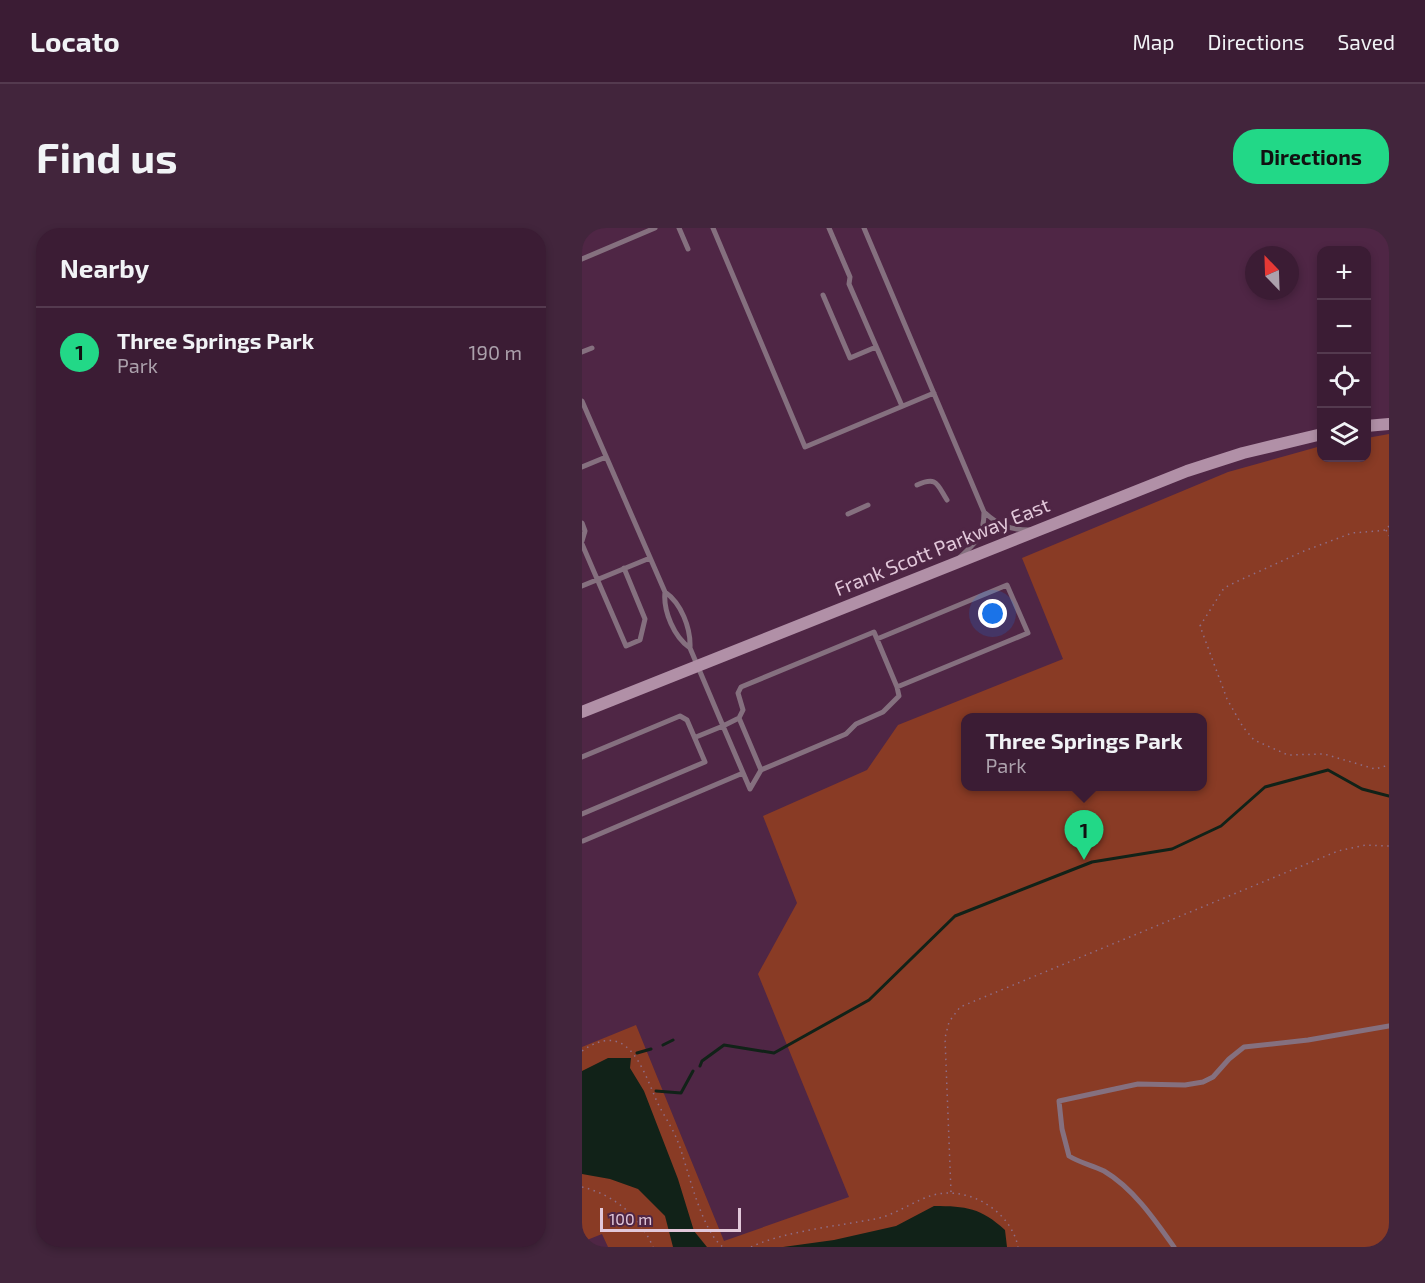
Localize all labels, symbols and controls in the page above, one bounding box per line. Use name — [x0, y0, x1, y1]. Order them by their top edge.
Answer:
text: Locato — [30, 24, 120, 58]
text: Map — [1132, 29, 1175, 54]
text: Directions — [1208, 29, 1304, 54]
text: Saved — [1337, 29, 1395, 54]
button: Directions — [1233, 129, 1389, 184]
text: Find us — [36, 131, 178, 181]
north arrow — [1245, 246, 1299, 300]
map controls — [1317, 246, 1371, 462]
button: + — [1317, 246, 1371, 300]
text: Nearby — [60, 252, 149, 283]
button: − — [1317, 300, 1371, 354]
text: Three Springs Park — [117, 327, 314, 353]
text: 1 — [75, 340, 84, 364]
text: 190 m — [469, 340, 522, 364]
text: Park — [117, 353, 158, 377]
button: locate — [1317, 354, 1371, 408]
button: layers — [1317, 408, 1371, 462]
street label: Frank Scott Parkway East — [830, 492, 1053, 600]
your location — [978, 599, 1007, 628]
popup — [961, 713, 1207, 791]
text: Three Springs Park — [986, 727, 1182, 753]
text: Park — [986, 753, 1026, 777]
pin: 1 — [1064, 810, 1104, 860]
scale bar — [600, 1205, 741, 1232]
text: 100 m — [609, 1209, 652, 1228]

